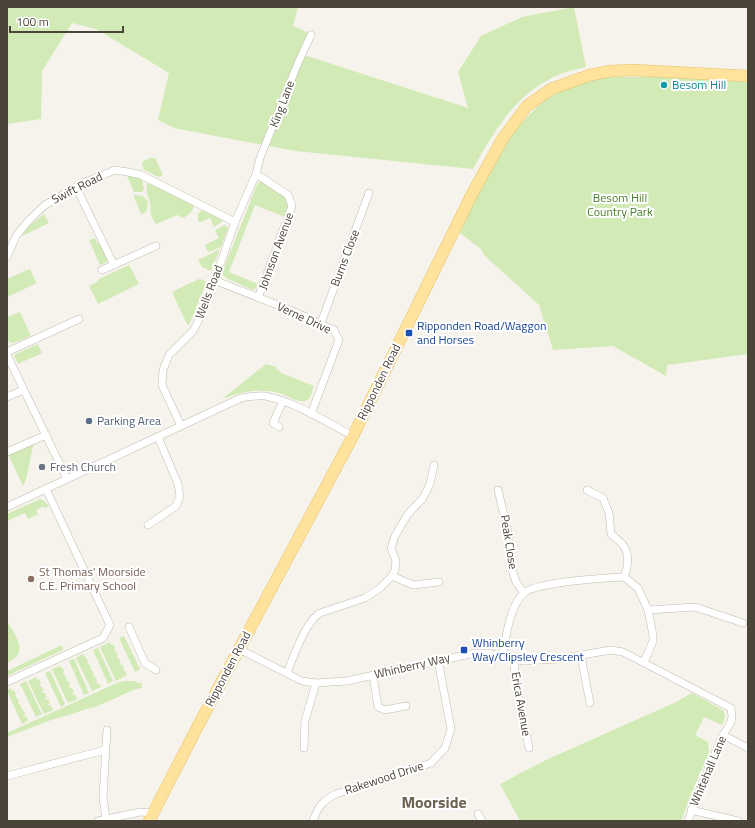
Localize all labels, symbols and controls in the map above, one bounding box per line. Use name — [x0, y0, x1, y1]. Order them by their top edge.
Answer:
scale bar — [10, 8, 123, 34]
text: 100 m — [16, 12, 49, 31]
place label: Besom Hill — [672, 75, 726, 94]
street label: King Lane — [264, 78, 299, 130]
marker: Besom Hill — [659, 80, 669, 90]
street label: Swift Road — [48, 167, 106, 209]
park label: Besom Hill Country Park — [587, 188, 653, 221]
street label: Johnson Avenue — [253, 209, 298, 292]
street label: Burns Close — [325, 226, 364, 289]
street label: Wells Road — [190, 262, 227, 321]
street label: Verne Drive — [274, 297, 335, 338]
place label: Ripponden Road/Waggon and Horses — [417, 316, 546, 349]
marker: Ripponden Road/Waggon and Horses — [404, 328, 414, 338]
street label: Ripponden Road — [352, 340, 405, 423]
place label: Parking Area — [97, 411, 161, 430]
marker: Parking Area — [84, 416, 94, 426]
place label: Fresh Church — [50, 457, 116, 476]
marker: Fresh Church — [37, 462, 47, 472]
street label: Peak Close — [496, 513, 523, 570]
place label: St Thomas' Moorside C.E. Primary School — [39, 562, 146, 595]
marker: St Thomas' Moorside C.E. Primary School — [26, 574, 36, 584]
street label: Ripponden Road — [200, 628, 255, 710]
place label: Whinberry Way/Clipsley Crescent — [472, 633, 585, 666]
marker: Whinberry Way/Clipsley Crescent — [459, 645, 469, 655]
street label: Whinberry Way — [372, 647, 452, 683]
street label: Erica Avenue — [507, 670, 536, 737]
street label: Whitehall Lane — [684, 733, 731, 809]
street label: Rakewood Drive — [342, 756, 426, 799]
district label: Moorside — [401, 790, 467, 814]

